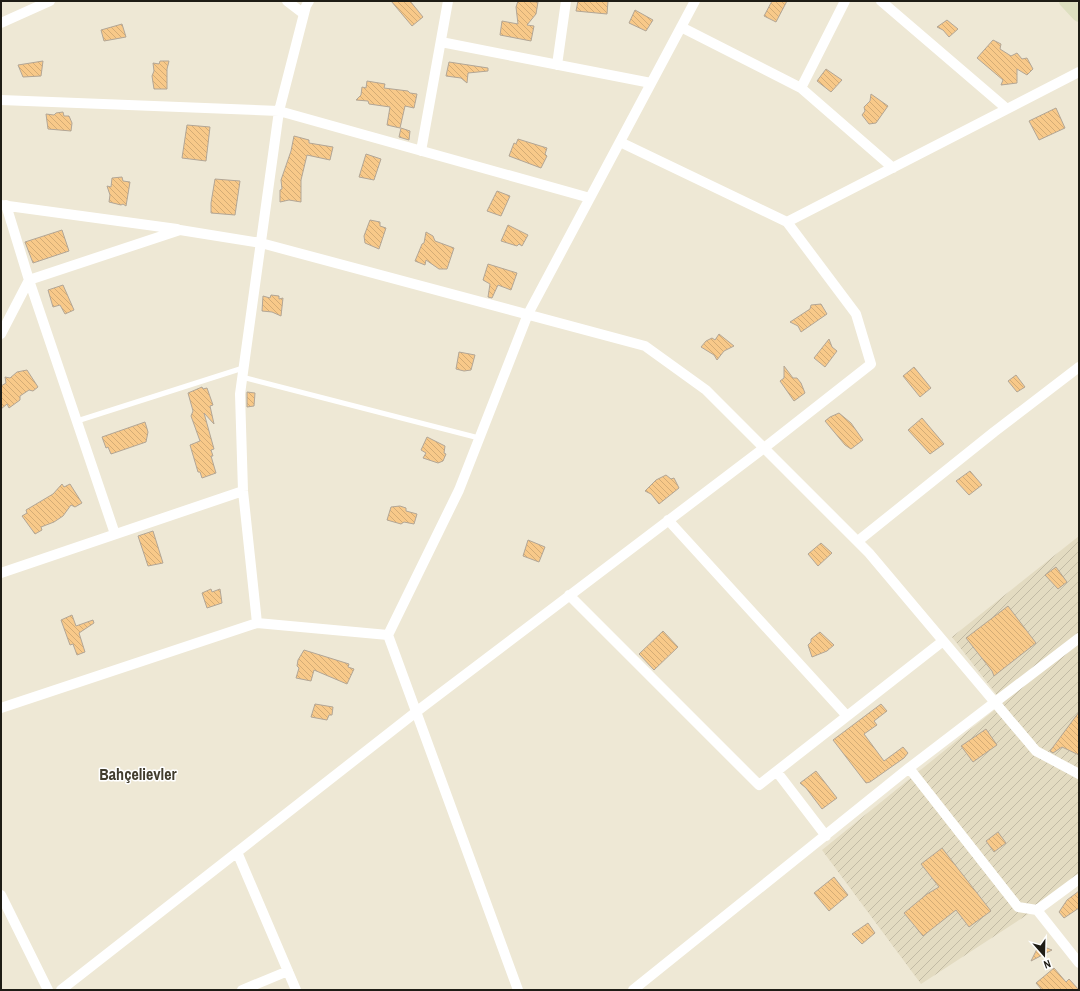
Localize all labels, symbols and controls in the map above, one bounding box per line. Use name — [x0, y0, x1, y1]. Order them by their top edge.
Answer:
district label: Bahçelievler — [99, 763, 178, 785]
north arrow — [1024, 935, 1064, 975]
text: N — [1042, 957, 1053, 972]

